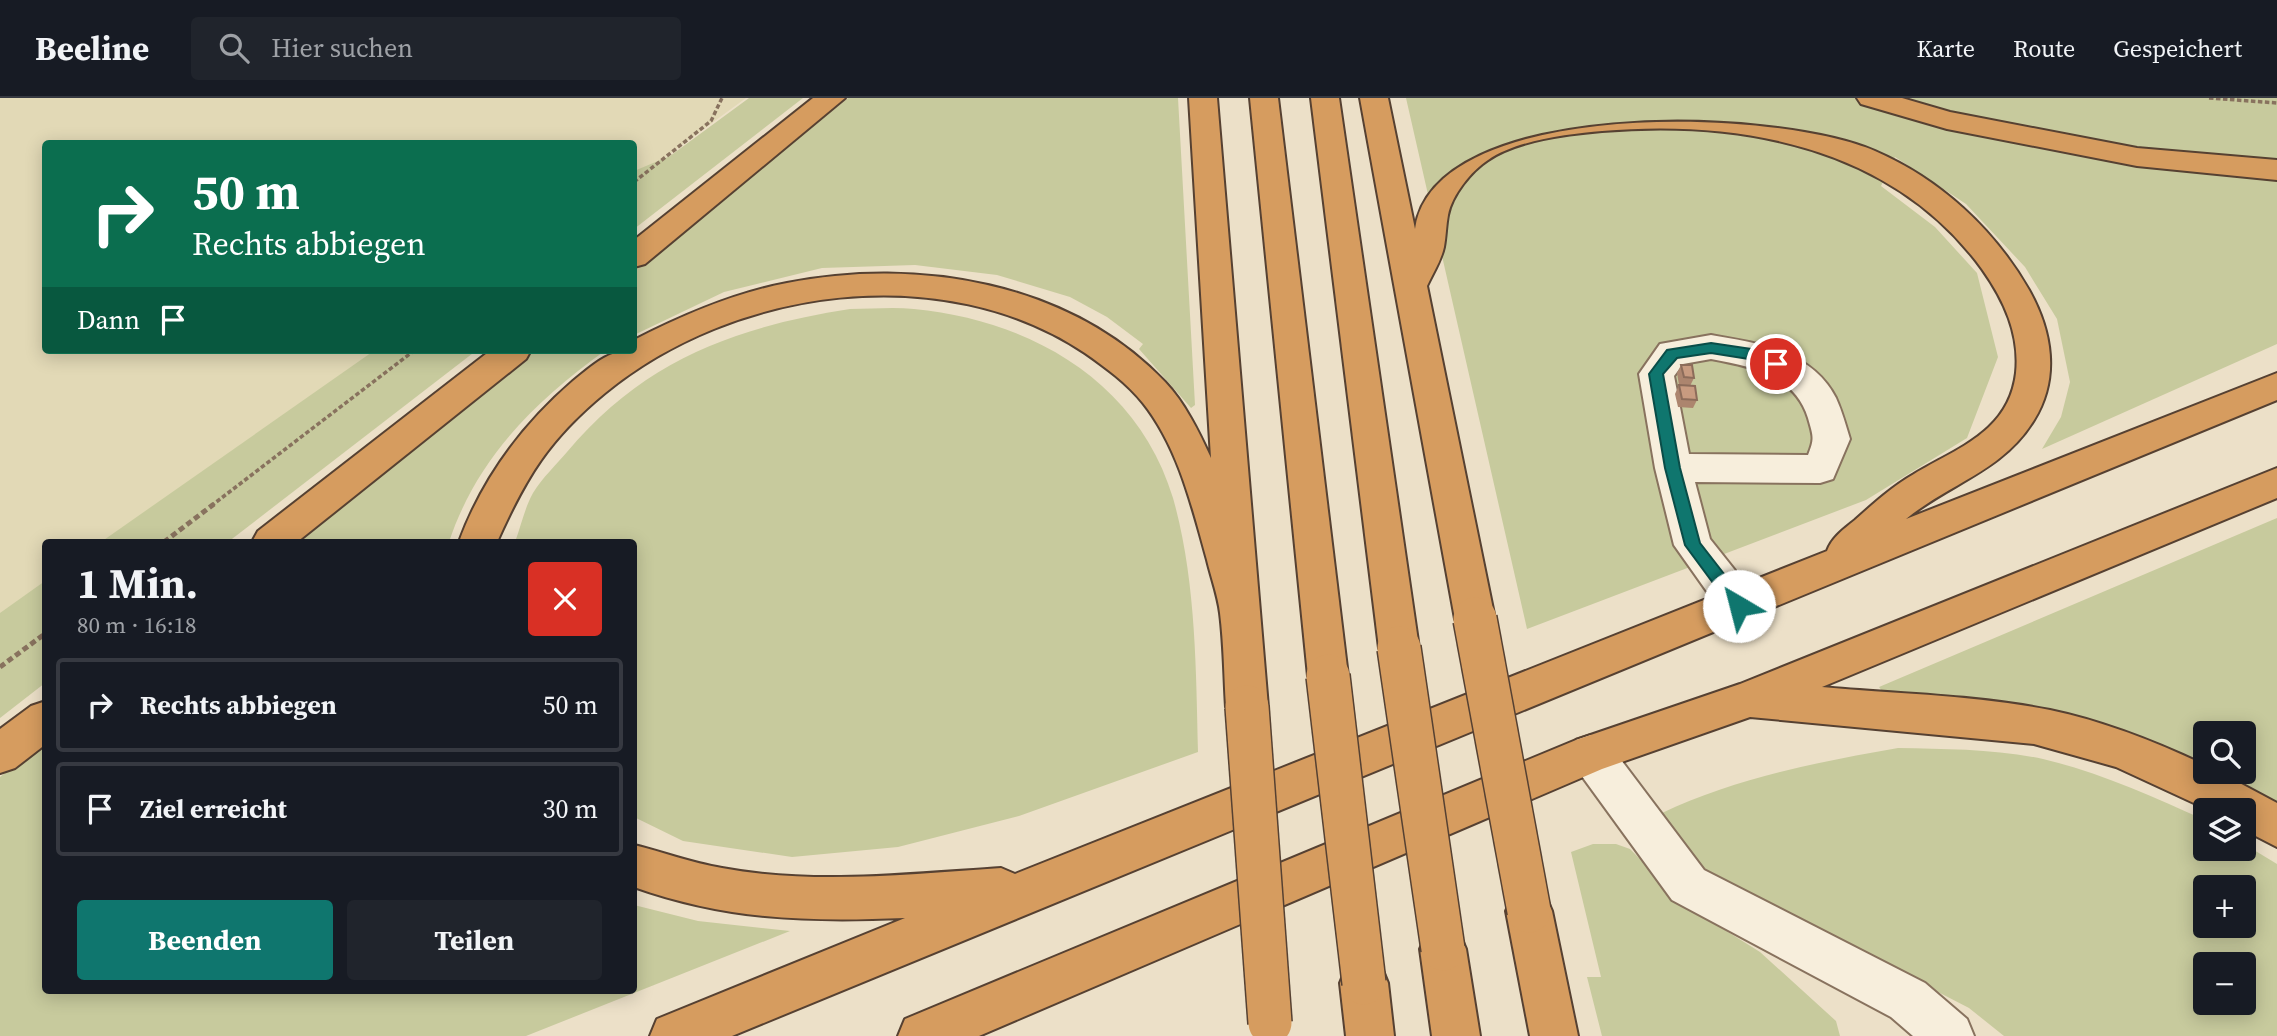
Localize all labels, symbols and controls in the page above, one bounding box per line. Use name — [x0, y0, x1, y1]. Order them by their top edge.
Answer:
search box — [191, 17, 681, 80]
text: Beeline — [35, 26, 149, 71]
icon: search — [215, 29, 253, 67]
text: Hier suchen — [271, 30, 413, 66]
text: Karte — [1916, 32, 1975, 65]
text: Route — [2013, 32, 2075, 65]
text: Gespeichert — [2113, 32, 2242, 65]
text: 50 m — [192, 158, 300, 225]
icon: right — [77, 168, 168, 259]
text: Rechts abbiegen — [192, 222, 426, 266]
icon: arrive — [154, 301, 192, 339]
text: Dann — [77, 302, 140, 338]
pin — [1746, 334, 1806, 394]
icon: arrive — [1757, 345, 1795, 383]
text: 1 Min. — [77, 554, 198, 612]
button: close — [528, 562, 602, 636]
position arrow — [1702, 569, 1776, 643]
text: 80 m · 16:18 — [77, 609, 197, 641]
icon: right — [81, 686, 119, 724]
text: Rechts abbiegen — [140, 687, 337, 723]
text: 50 m — [543, 687, 598, 723]
map controls — [2193, 721, 2256, 1015]
button: search — [2193, 721, 2256, 784]
icon: arrive — [81, 790, 119, 828]
text: Ziel erreicht — [140, 791, 287, 827]
text: 30 m — [543, 791, 598, 827]
button: layers — [2193, 798, 2256, 861]
button: + — [2193, 875, 2256, 938]
button: Beenden — [77, 900, 333, 980]
button: Teilen — [347, 900, 602, 980]
button: − — [2193, 952, 2256, 1015]

